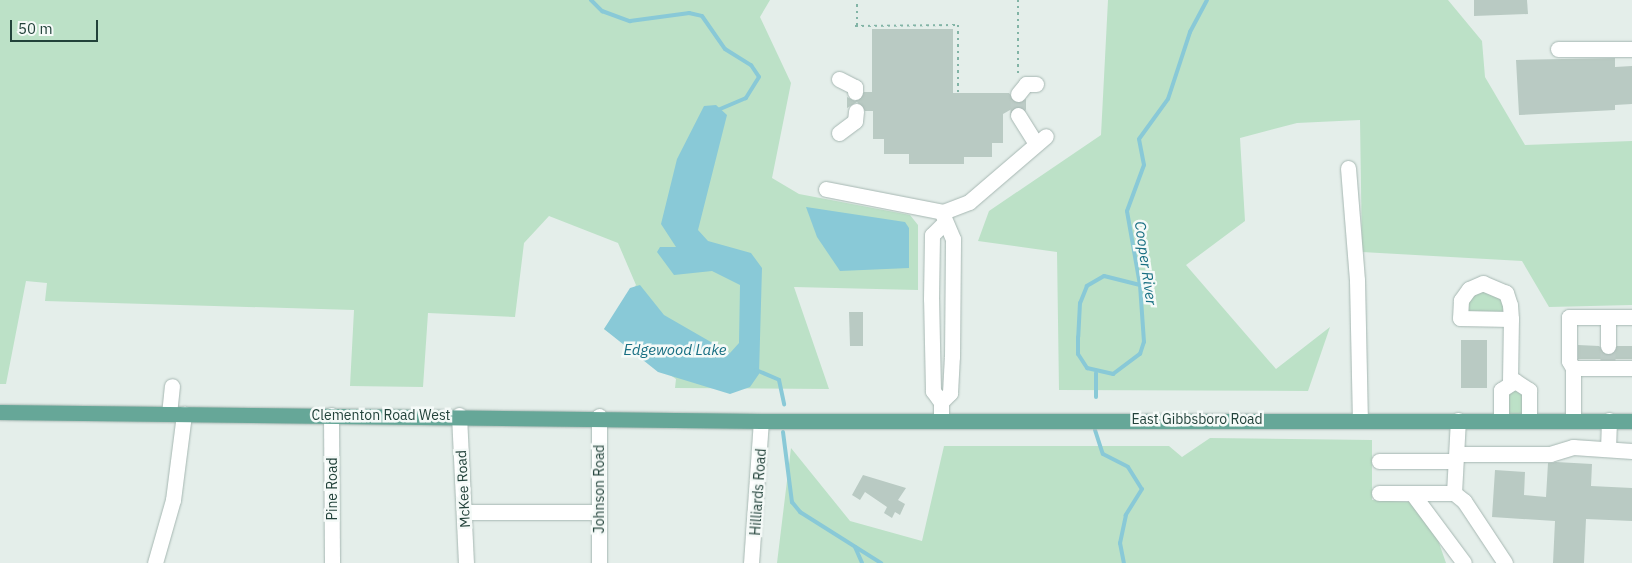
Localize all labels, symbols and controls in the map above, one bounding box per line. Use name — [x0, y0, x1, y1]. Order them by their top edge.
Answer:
scale bar — [12, 10, 100, 42]
text: 50 m — [18, 19, 53, 38]
water label: Cooper River — [1131, 220, 1161, 306]
water label: Edgewood Lake — [624, 341, 726, 359]
street label: Clementon Road West — [311, 407, 451, 423]
street label: East Gibbsboro Road — [1131, 411, 1263, 427]
street label: Johnson Road — [591, 445, 607, 533]
street label: Hilliards Road — [747, 448, 769, 536]
street label: McKee Road — [453, 450, 473, 528]
street label: Pine Road — [324, 457, 340, 521]

